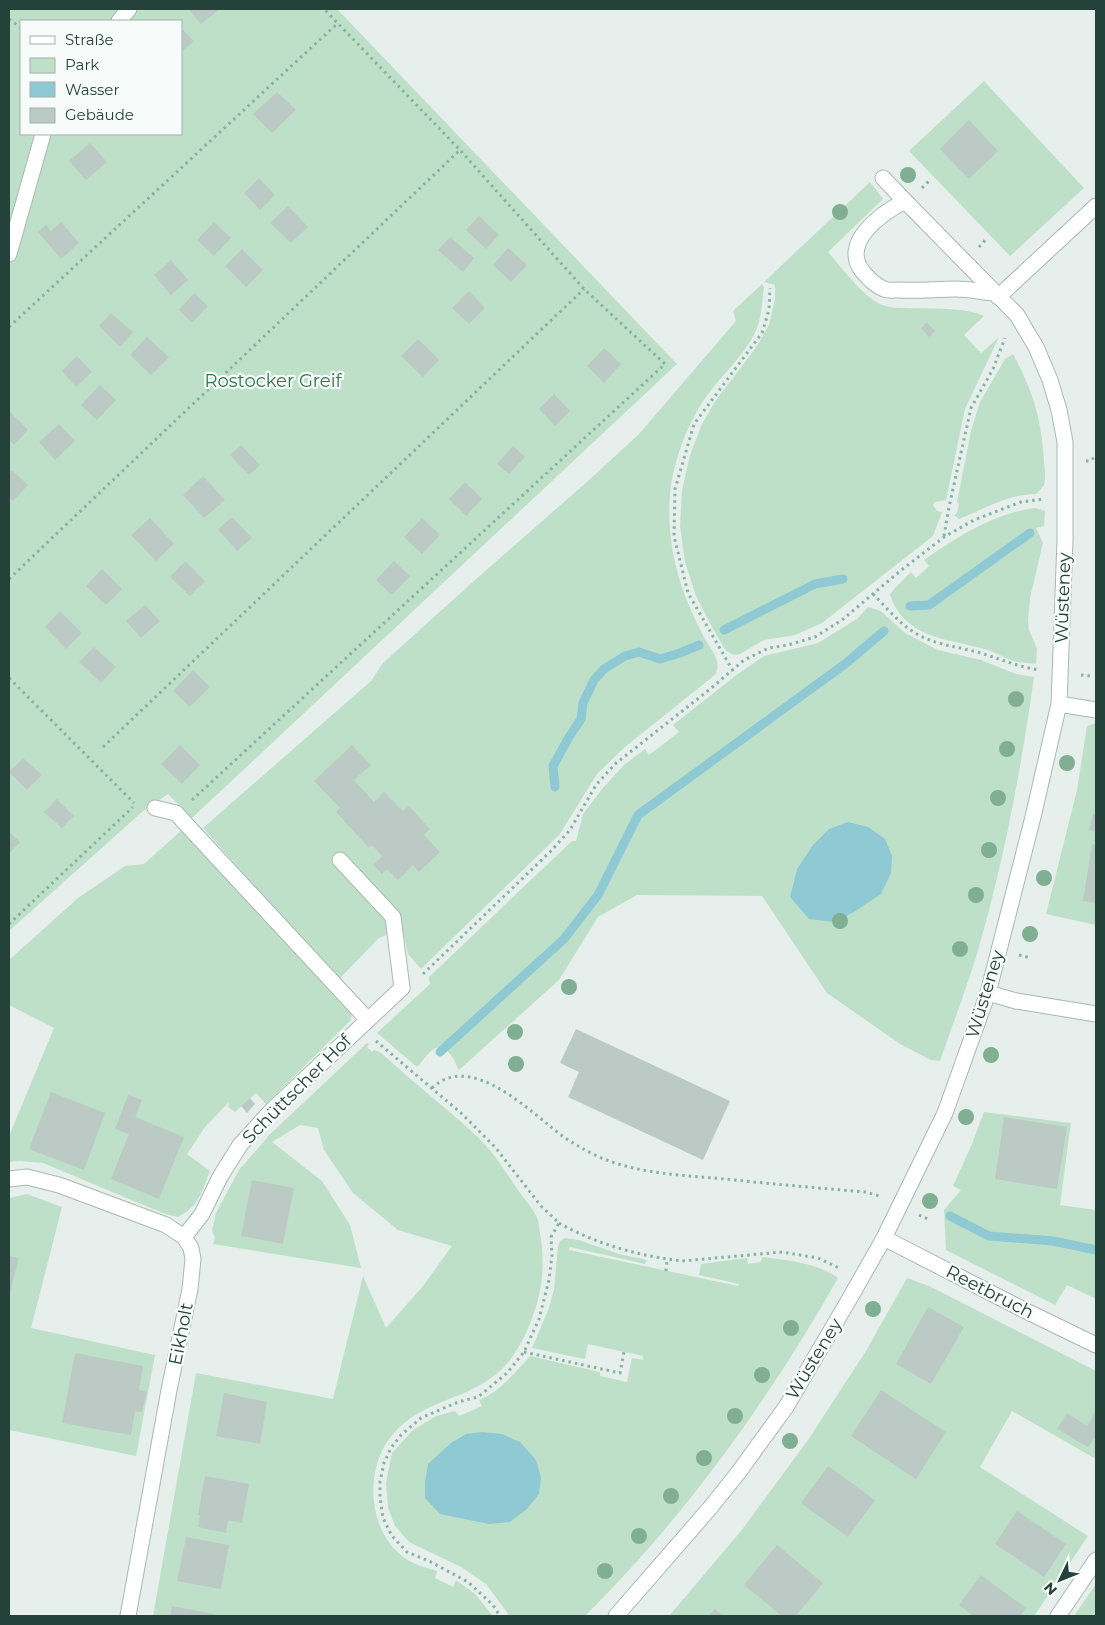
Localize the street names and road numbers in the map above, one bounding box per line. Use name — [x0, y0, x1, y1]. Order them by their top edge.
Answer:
street label: Wüsteney — [1050, 552, 1076, 644]
street label: Wüsteney — [961, 947, 1009, 1041]
street label: Schüttscher Hof — [238, 1029, 357, 1148]
street label: Reetbruch — [942, 1260, 1038, 1324]
street label: Eikholt — [164, 1301, 198, 1367]
street label: Wüsteney — [781, 1314, 847, 1404]

